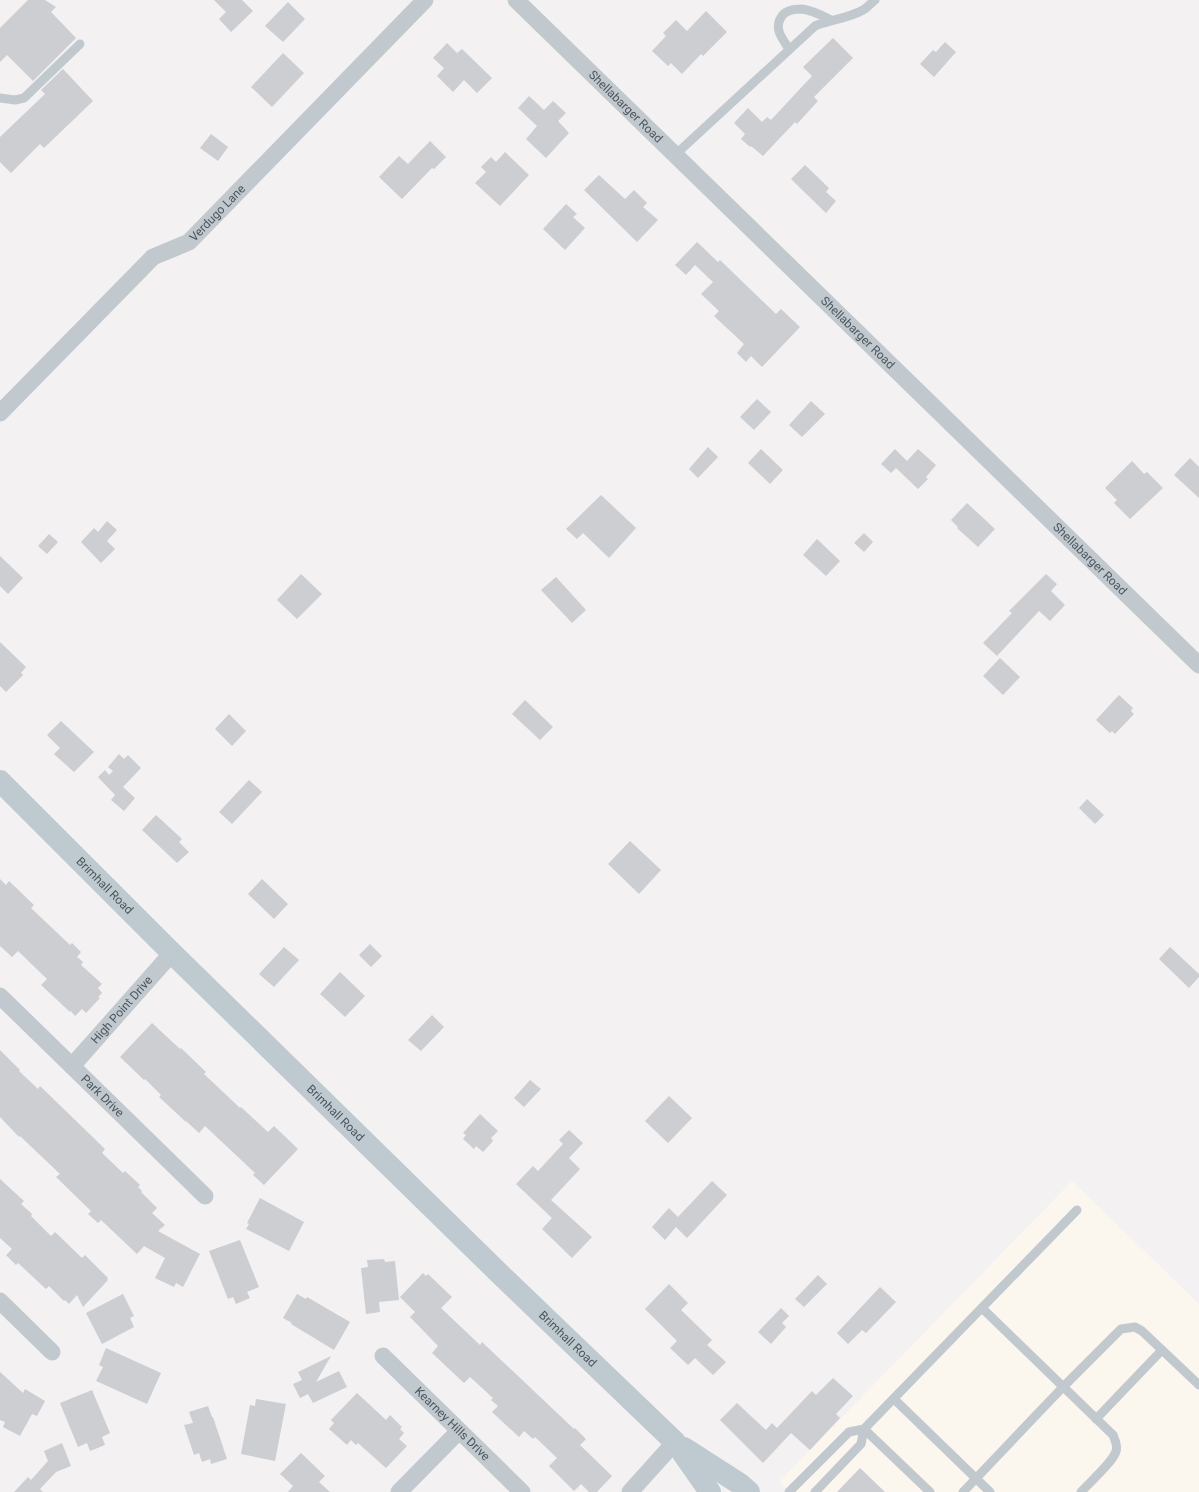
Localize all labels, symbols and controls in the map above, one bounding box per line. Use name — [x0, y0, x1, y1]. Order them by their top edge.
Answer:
street label: Shellabarger Road — [586, 68, 665, 146]
street label: Verdugo Lane — [187, 182, 248, 244]
street label: Shellabarger Road — [818, 294, 898, 372]
street label: Shellabarger Road — [1050, 520, 1130, 598]
street label: Brimhall Road — [73, 854, 136, 917]
street label: High Point Drive — [88, 973, 155, 1047]
street label: Park Drive — [78, 1072, 127, 1120]
street label: Brimhall Road — [304, 1082, 367, 1144]
street label: Brimhall Road — [536, 1308, 599, 1370]
street label: Kearney Hills Drive — [412, 1384, 493, 1464]

